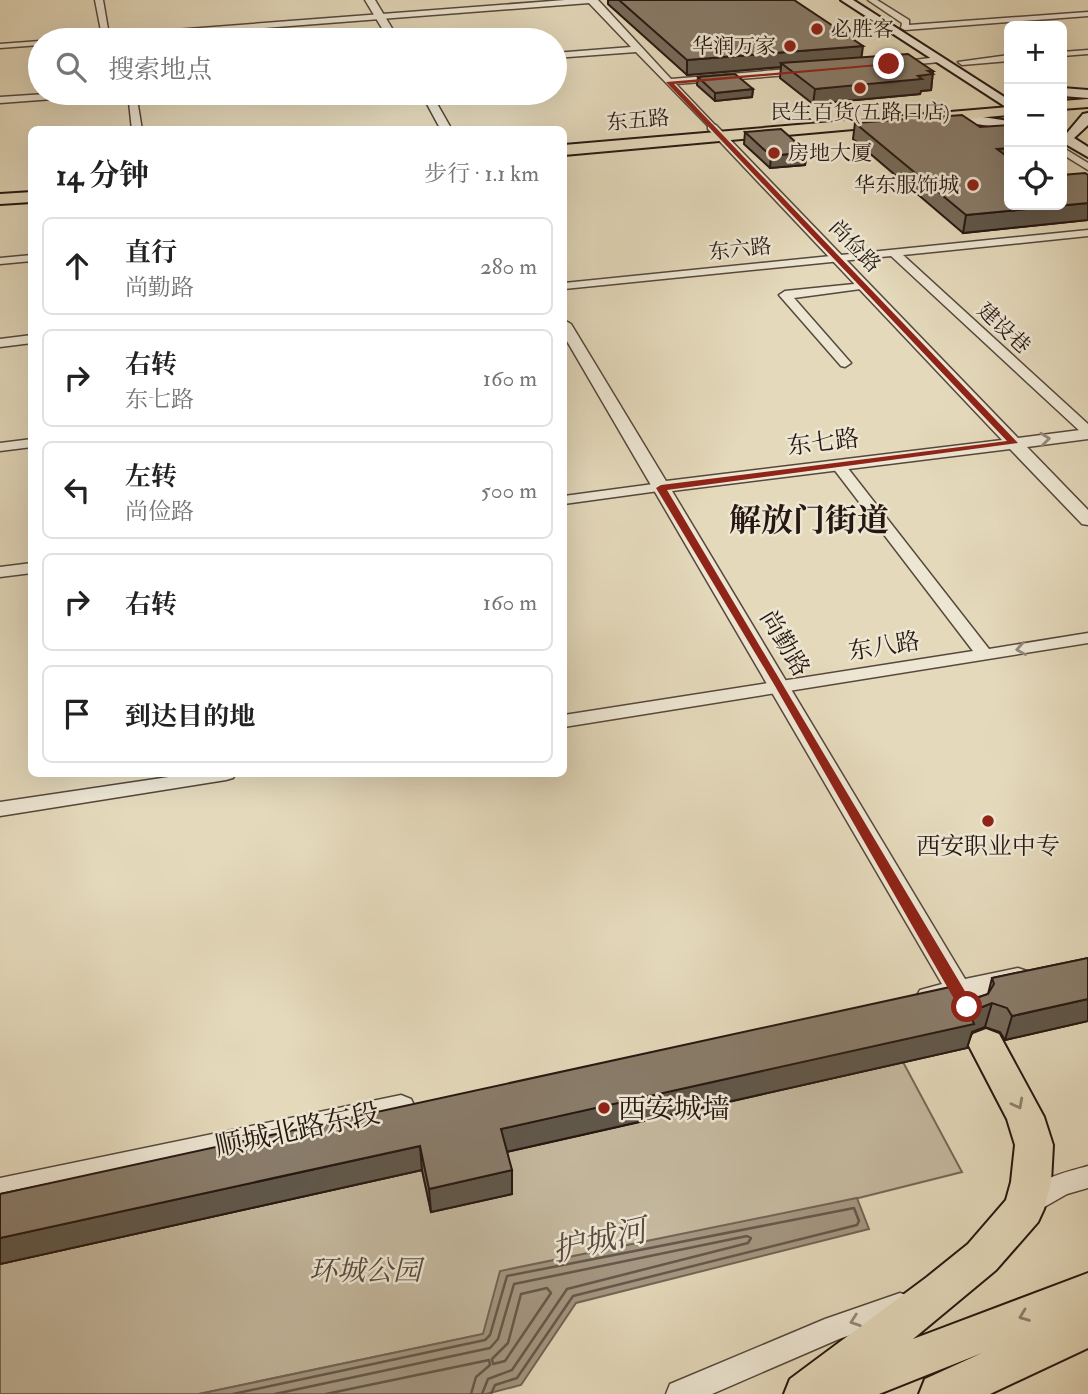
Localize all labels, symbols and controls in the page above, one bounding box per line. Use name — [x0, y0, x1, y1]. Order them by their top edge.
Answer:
place label: 必胜客 — [831, 16, 894, 43]
marker: 必胜客 — [809, 21, 825, 37]
map controls — [1004, 21, 1067, 210]
button: + — [1004, 21, 1067, 84]
search box — [28, 28, 567, 105]
place label: 华润万家 — [692, 33, 776, 60]
marker: 华润万家 — [782, 38, 798, 54]
icon: search — [52, 48, 90, 86]
route end — [873, 48, 904, 79]
text: 搜索地点 — [108, 54, 212, 86]
marker: 民生百货(五路口店) — [852, 80, 868, 96]
button: − — [1004, 84, 1067, 147]
place label: 民生百货(五路口店) — [770, 99, 950, 126]
street label: 东五路 — [605, 104, 671, 137]
place label: 房地大厦 — [788, 140, 872, 167]
marker: 房地大厦 — [766, 145, 782, 161]
button: locate — [1004, 147, 1067, 210]
text: 14 分钟 — [56, 157, 149, 194]
text: 步行 · 1.1 km — [424, 159, 539, 188]
place label: 华东服饰城 — [854, 172, 959, 199]
marker: 华东服饰城 — [965, 177, 981, 193]
street label: 尚俭路 — [823, 214, 886, 278]
street label: 东六路 — [707, 233, 773, 266]
text: 直行 — [125, 237, 177, 269]
icon: ahead — [58, 247, 96, 285]
text: 280 m — [480, 252, 537, 281]
text: 尚勤路 — [125, 273, 194, 302]
street label: 建设巷 — [971, 297, 1036, 360]
text: 右转 — [125, 349, 177, 381]
icon: right — [58, 359, 96, 397]
text: 160 m — [483, 364, 537, 393]
text: 东七路 — [125, 385, 194, 414]
street label: 东七路 — [785, 423, 861, 462]
one-way arrow — [1039, 432, 1051, 447]
text: 左转 — [125, 461, 177, 493]
icon: left — [58, 471, 96, 509]
text: 500 m — [481, 476, 537, 505]
text: 尚俭路 — [125, 497, 194, 526]
district label: 解放门街道 — [729, 501, 889, 541]
icon: right — [58, 583, 96, 621]
text: 160 m — [483, 588, 537, 617]
text: 右转 — [125, 589, 177, 621]
street label: 尚勤路 — [753, 604, 816, 682]
street label: 东八路 — [846, 626, 922, 667]
one-way arrow — [1015, 641, 1027, 656]
icon: arrive — [58, 695, 96, 733]
text: 到达目的地 — [125, 701, 255, 733]
marker: 西安职业中专 — [980, 813, 996, 829]
place label: 西安职业中专 — [916, 831, 1060, 862]
route start — [951, 991, 982, 1022]
place label: 西安城墙 — [618, 1092, 730, 1127]
street label: 顺城北路东段 — [212, 1096, 383, 1165]
one-way arrow — [1010, 1097, 1023, 1109]
marker: 西安城墙 — [596, 1100, 612, 1116]
water label: 护城河 — [548, 1210, 655, 1271]
park label: 环城公园 — [309, 1254, 425, 1289]
one-way arrow — [1019, 1307, 1031, 1321]
one-way arrow — [849, 1313, 861, 1327]

